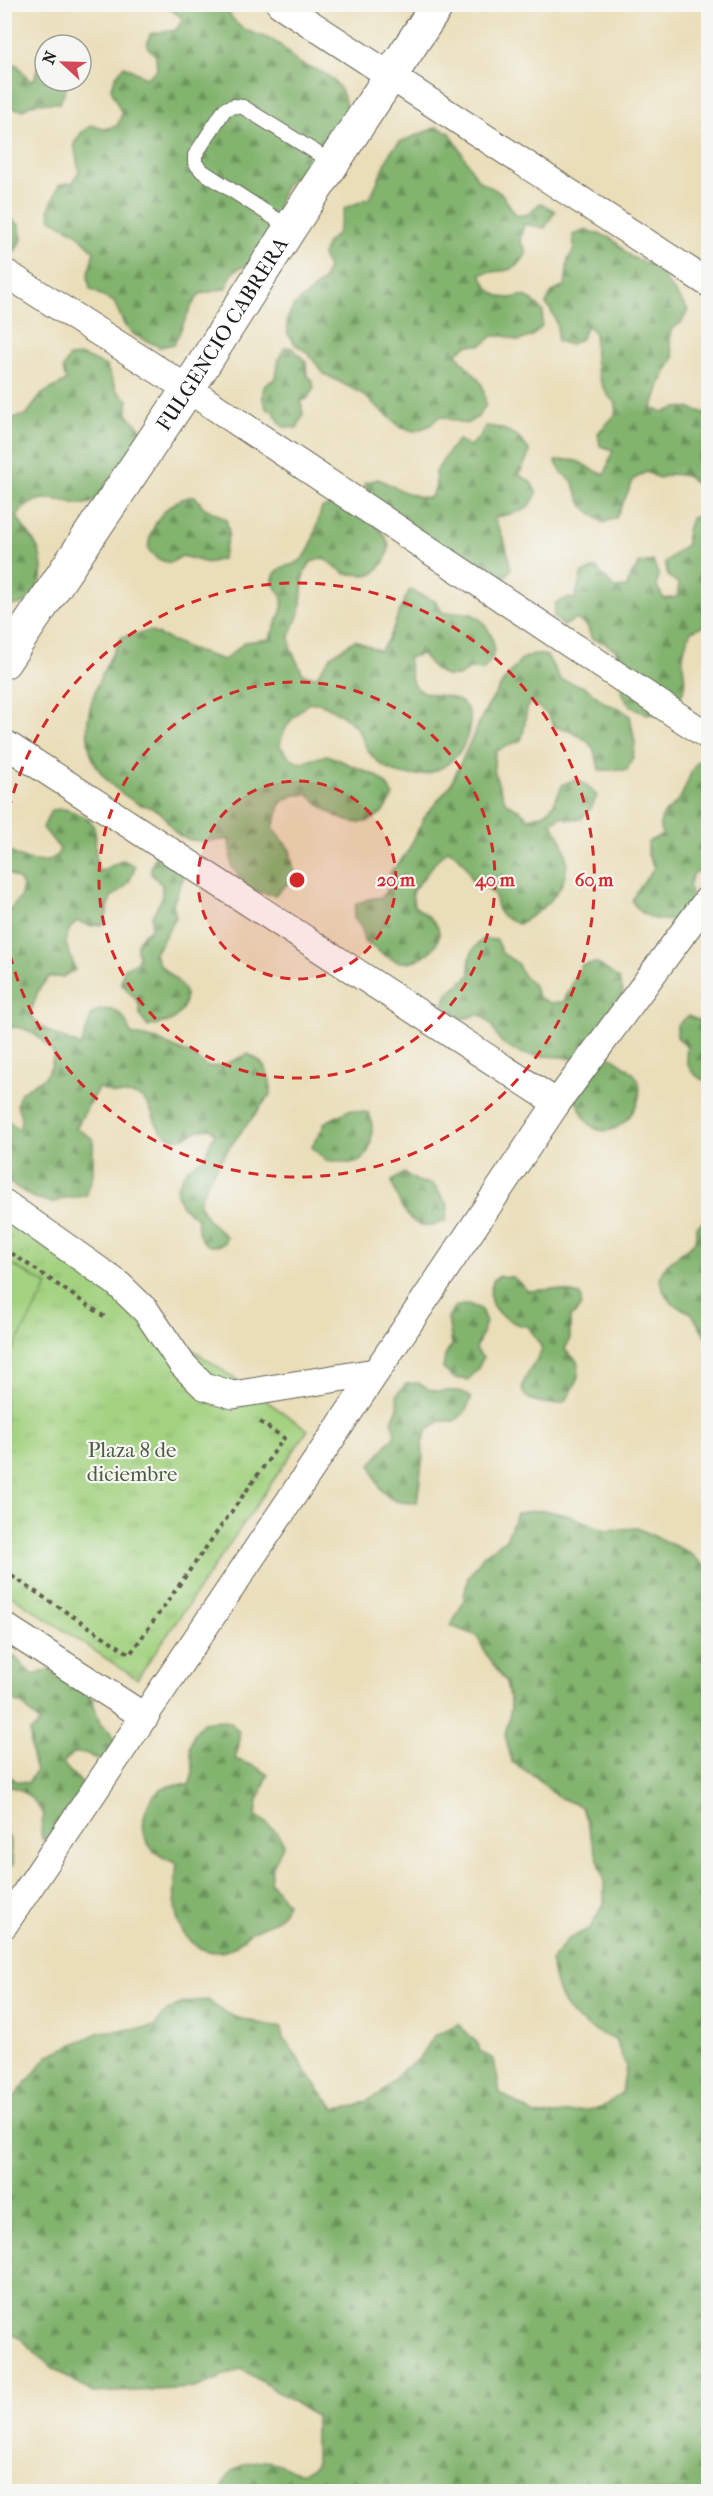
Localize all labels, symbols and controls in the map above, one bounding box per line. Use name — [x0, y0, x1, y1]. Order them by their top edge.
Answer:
north arrow — [33, 33, 93, 93]
text: N — [38, 48, 61, 67]
street label: FULGENCIO CABRERA — [151, 232, 293, 435]
centre of rings — [287, 870, 307, 890]
text: 20 m — [377, 870, 416, 891]
text: 40 m — [474, 870, 516, 891]
text: 60 m — [575, 870, 614, 891]
park label: Plaza 8 de diciembre — [87, 1438, 177, 1486]

